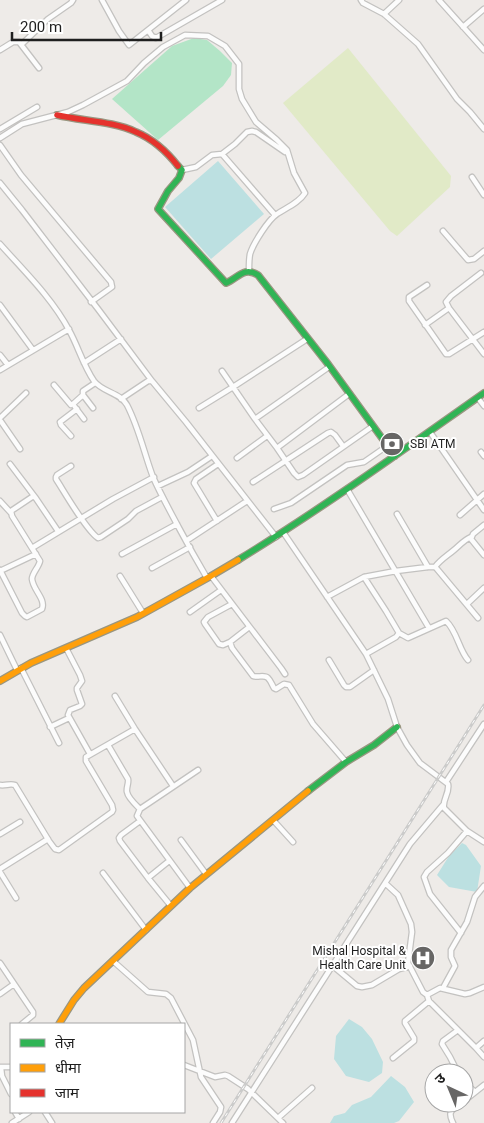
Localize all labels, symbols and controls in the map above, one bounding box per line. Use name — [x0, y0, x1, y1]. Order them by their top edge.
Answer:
scale bar — [12, 10, 161, 42]
text: 200 m — [20, 18, 62, 36]
bank icon: SBI ATM — [379, 431, 405, 457]
place label: SBI ATM — [410, 437, 456, 451]
place label: Mishal Hospital & Health Care Unit — [312, 944, 407, 972]
hospital icon: Mishal Hospital & Health Care Unit — [410, 945, 436, 971]
legend — [10, 1023, 185, 1113]
text: तेज़ — [55, 1034, 76, 1052]
text: धीमा — [55, 1059, 82, 1077]
north arrow — [424, 1063, 474, 1113]
text: उ — [431, 1069, 449, 1087]
text: जाम — [55, 1084, 80, 1102]

